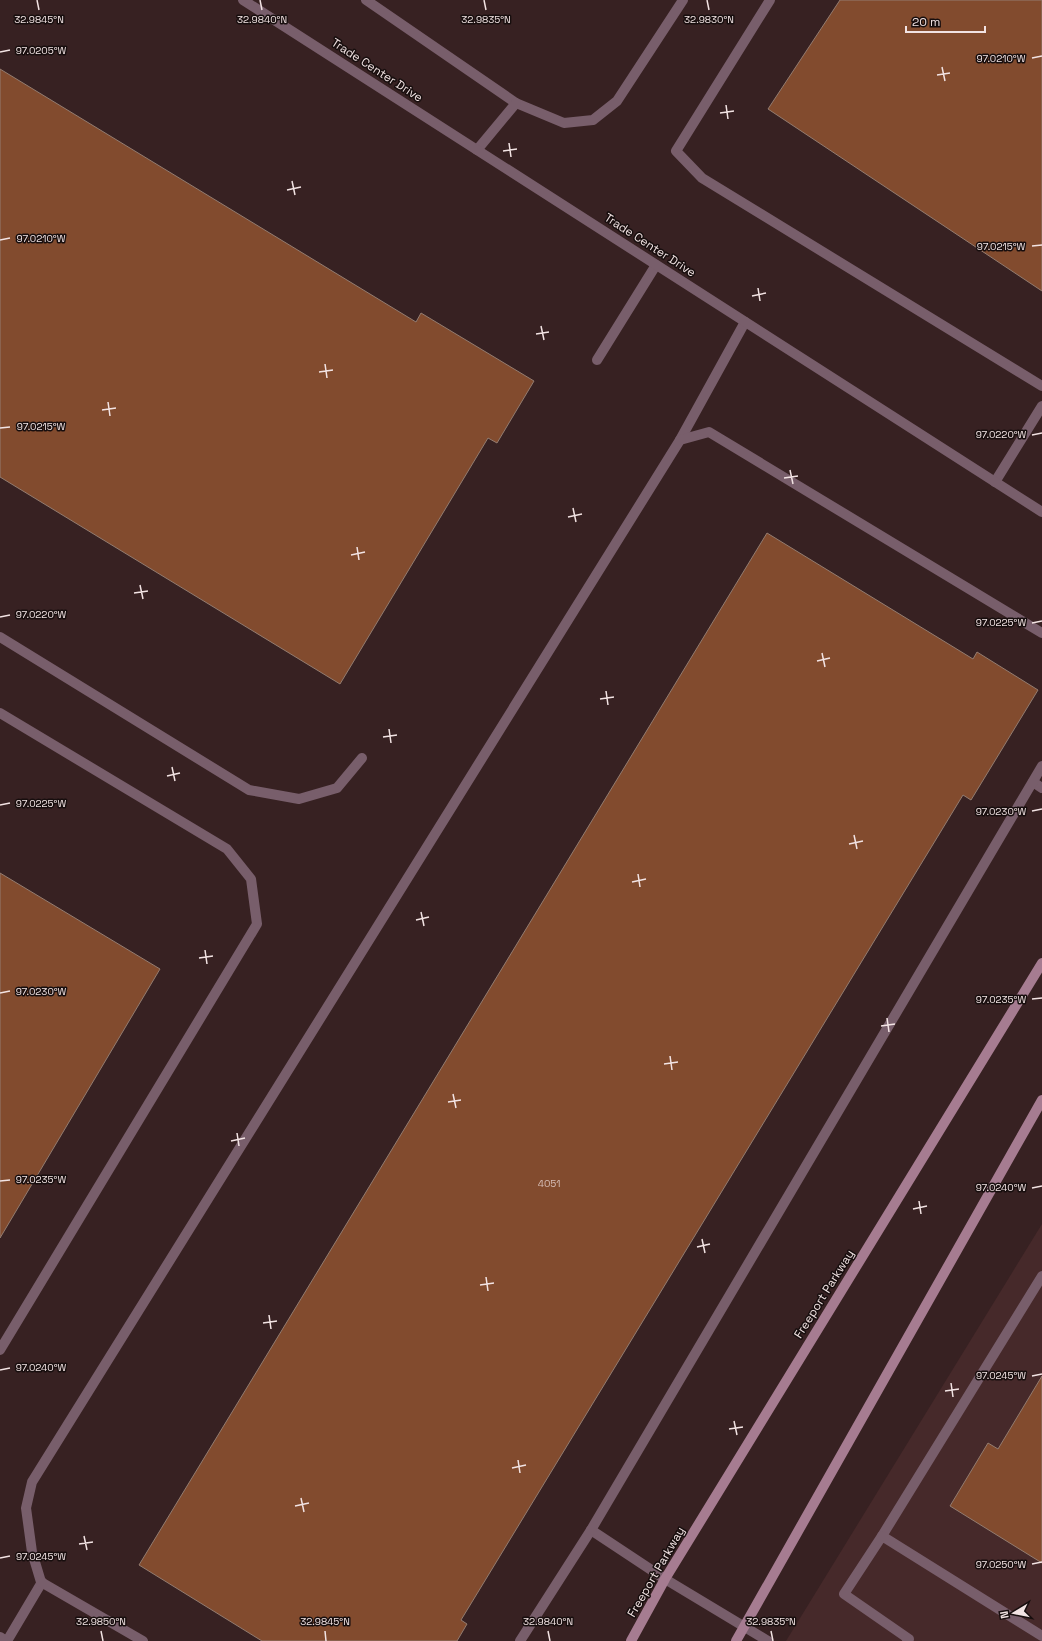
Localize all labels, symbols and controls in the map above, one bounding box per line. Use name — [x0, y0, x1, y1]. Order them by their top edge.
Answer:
scale bar — [906, 8, 985, 34]
text: 32.9845°N — [14, 13, 64, 26]
text: 32.9840°N — [237, 13, 287, 26]
text: 32.9835°N — [461, 13, 511, 26]
text: 32.9830°N — [684, 13, 734, 26]
text: 20 m — [912, 14, 940, 30]
street label: Trade Center Drive — [328, 34, 426, 106]
text: 97.0205°W — [16, 44, 67, 57]
text: 97.0210°W — [977, 52, 1026, 65]
street label: Trade Center Drive — [601, 209, 699, 281]
text: 97.0210°W — [17, 232, 66, 245]
text: 97.0215°W — [977, 240, 1025, 253]
text: 97.0215°W — [17, 420, 65, 433]
text: 97.0220°W — [976, 428, 1027, 441]
text: 97.0220°W — [16, 608, 67, 621]
text: 97.0225°W — [976, 616, 1026, 629]
text: 97.0225°W — [16, 797, 66, 810]
text: 97.0230°W — [976, 805, 1027, 818]
text: 97.0230°W — [16, 985, 67, 998]
text: 97.0235°W — [976, 993, 1026, 1006]
text: 97.0235°W — [16, 1173, 66, 1186]
house number: 4051 — [538, 1177, 560, 1190]
text: 97.0240°W — [976, 1181, 1027, 1194]
street label: Freeport Parkway — [790, 1247, 858, 1341]
text: 97.0240°W — [16, 1361, 67, 1374]
text: 97.0245°W — [976, 1369, 1026, 1382]
street label: Freeport Parkway — [624, 1524, 688, 1620]
text: 97.0245°W — [16, 1550, 66, 1563]
text: 97.0250°W — [976, 1558, 1027, 1571]
north arrow — [994, 1593, 1034, 1633]
text: N — [997, 1610, 1012, 1620]
text: 32.9850°N — [76, 1615, 126, 1628]
text: 32.9845°N — [300, 1615, 350, 1628]
text: 32.9840°N — [523, 1615, 573, 1628]
text: 32.9835°N — [746, 1615, 796, 1628]

